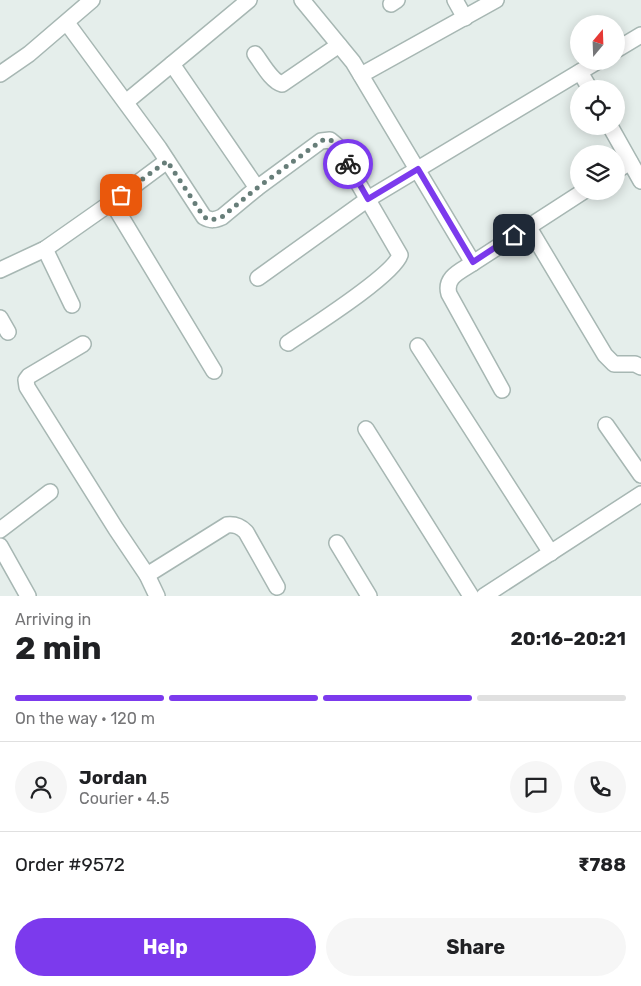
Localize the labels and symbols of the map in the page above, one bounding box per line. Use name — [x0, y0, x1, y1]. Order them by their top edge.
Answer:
north arrow — [570, 15, 625, 70]
courier — [323, 139, 373, 189]
pin — [100, 174, 142, 216]
pin — [493, 214, 535, 256]

